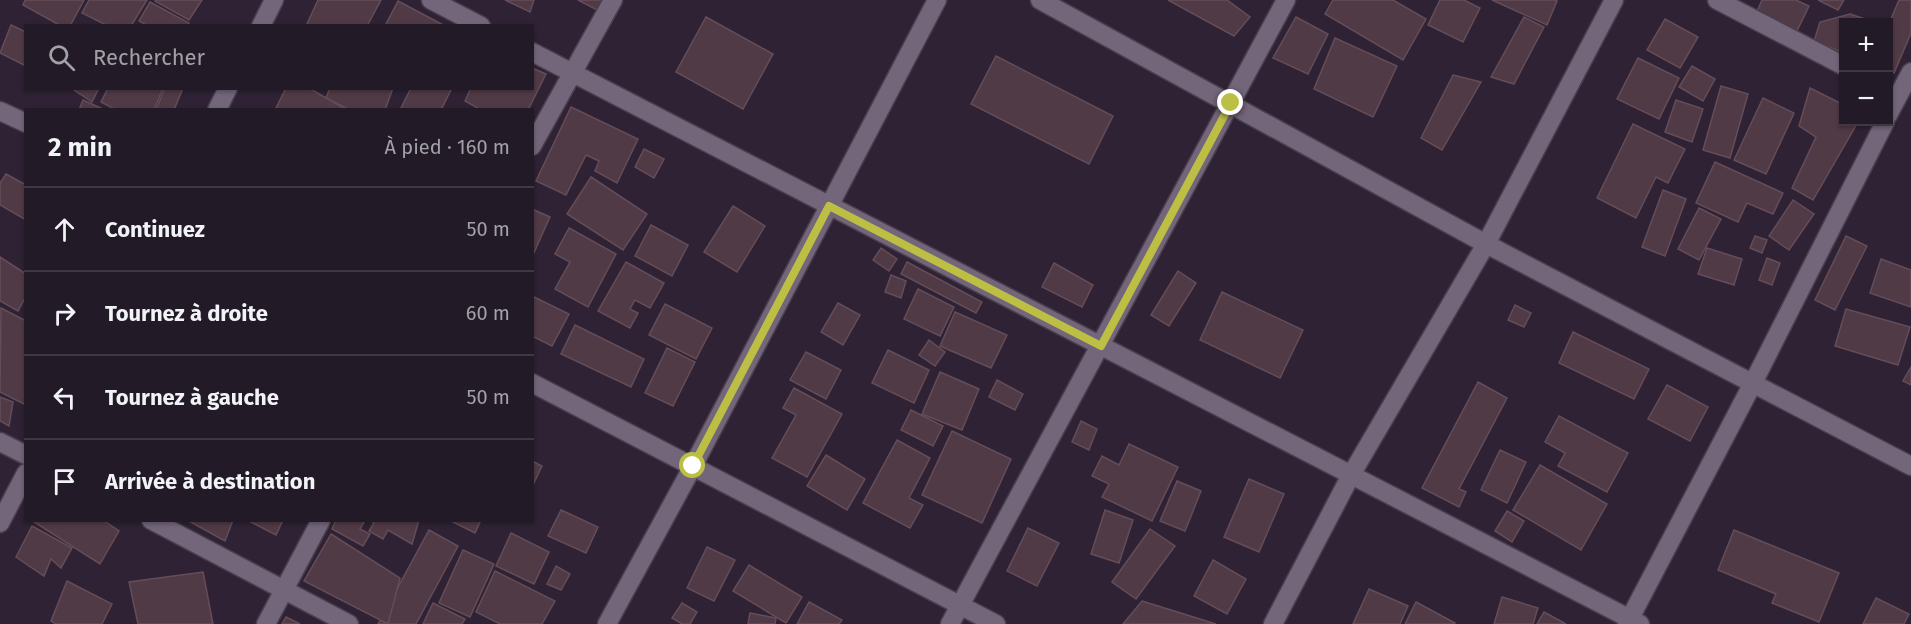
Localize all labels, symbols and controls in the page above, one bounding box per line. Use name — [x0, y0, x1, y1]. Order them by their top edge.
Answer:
map controls — [1839, 18, 1893, 126]
button: + — [1839, 18, 1893, 72]
search box — [24, 24, 534, 90]
icon: search — [45, 41, 78, 74]
text: Rechercher — [93, 44, 205, 71]
button: − — [1839, 72, 1893, 126]
route end — [1217, 89, 1243, 115]
text: 2 min — [48, 132, 112, 163]
text: À pied · 160 m — [385, 135, 510, 159]
icon: ahead — [48, 213, 81, 246]
text: Continuez — [105, 216, 205, 243]
text: 50 m — [466, 217, 510, 241]
icon: right — [48, 297, 81, 330]
text: Tournez à droite — [105, 300, 268, 327]
text: 60 m — [466, 301, 510, 325]
icon: left — [48, 381, 81, 414]
text: Tournez à gauche — [105, 384, 279, 411]
text: 50 m — [466, 385, 510, 409]
route start — [679, 452, 705, 478]
icon: arrive — [48, 465, 81, 498]
text: Arrivée à destination — [105, 468, 315, 495]

